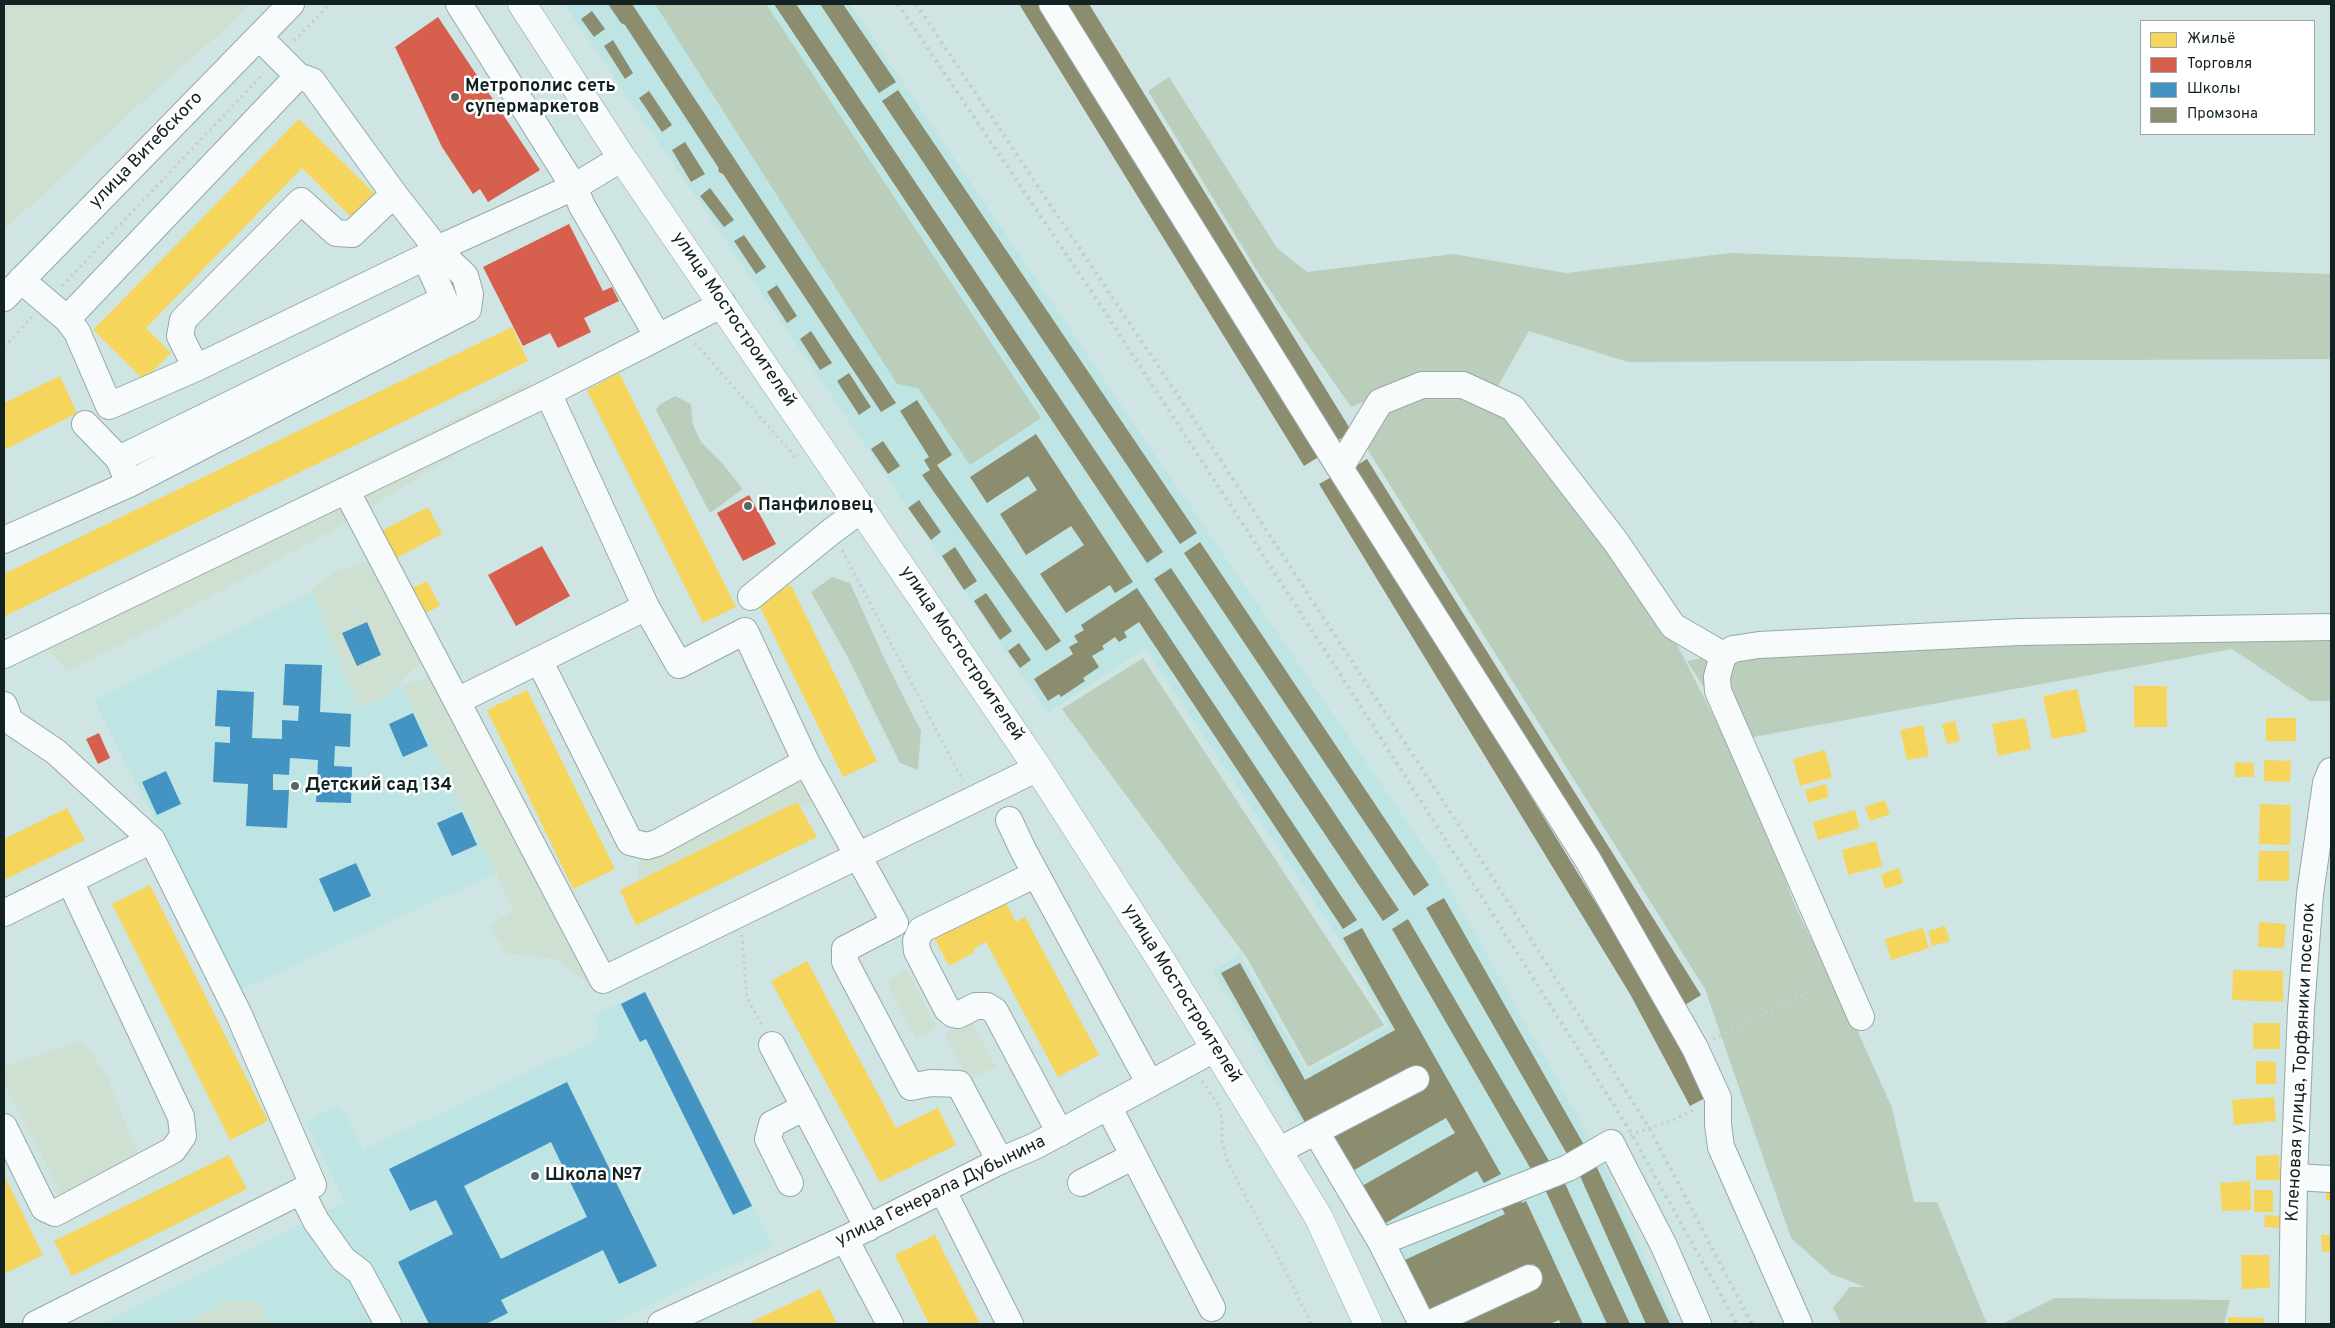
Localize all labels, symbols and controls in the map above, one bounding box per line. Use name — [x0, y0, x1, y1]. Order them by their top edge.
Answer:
legend — [2140, 20, 2315, 135]
text: Жильё — [2187, 30, 2235, 49]
text: Торговля — [2187, 55, 2252, 74]
place label: Метрополис cеть супермаркетов — [465, 76, 616, 118]
text: Школы — [2187, 80, 2241, 99]
street label: улица Витебского — [86, 88, 208, 214]
marker: Метрополис cеть супермаркетов — [449, 91, 461, 103]
text: Промзона — [2187, 105, 2258, 124]
street label: улица Мостостроителей — [666, 228, 800, 412]
place label: Панфиловец — [758, 495, 873, 517]
marker: Панфиловец — [742, 500, 754, 512]
street label: улица Мостостроителей — [894, 562, 1028, 746]
place label: Детский сад 134 — [305, 775, 452, 797]
marker: Детский сад 134 — [289, 780, 301, 792]
street label: улица Мостостроителей — [1117, 901, 1245, 1087]
street label: Кленовая улица, Торфяники поселок — [2283, 902, 2321, 1222]
street label: улица Генерала Дубынина — [833, 1132, 1049, 1252]
place label: Школа №7 — [545, 1165, 642, 1187]
marker: Школа №7 — [529, 1170, 541, 1182]

